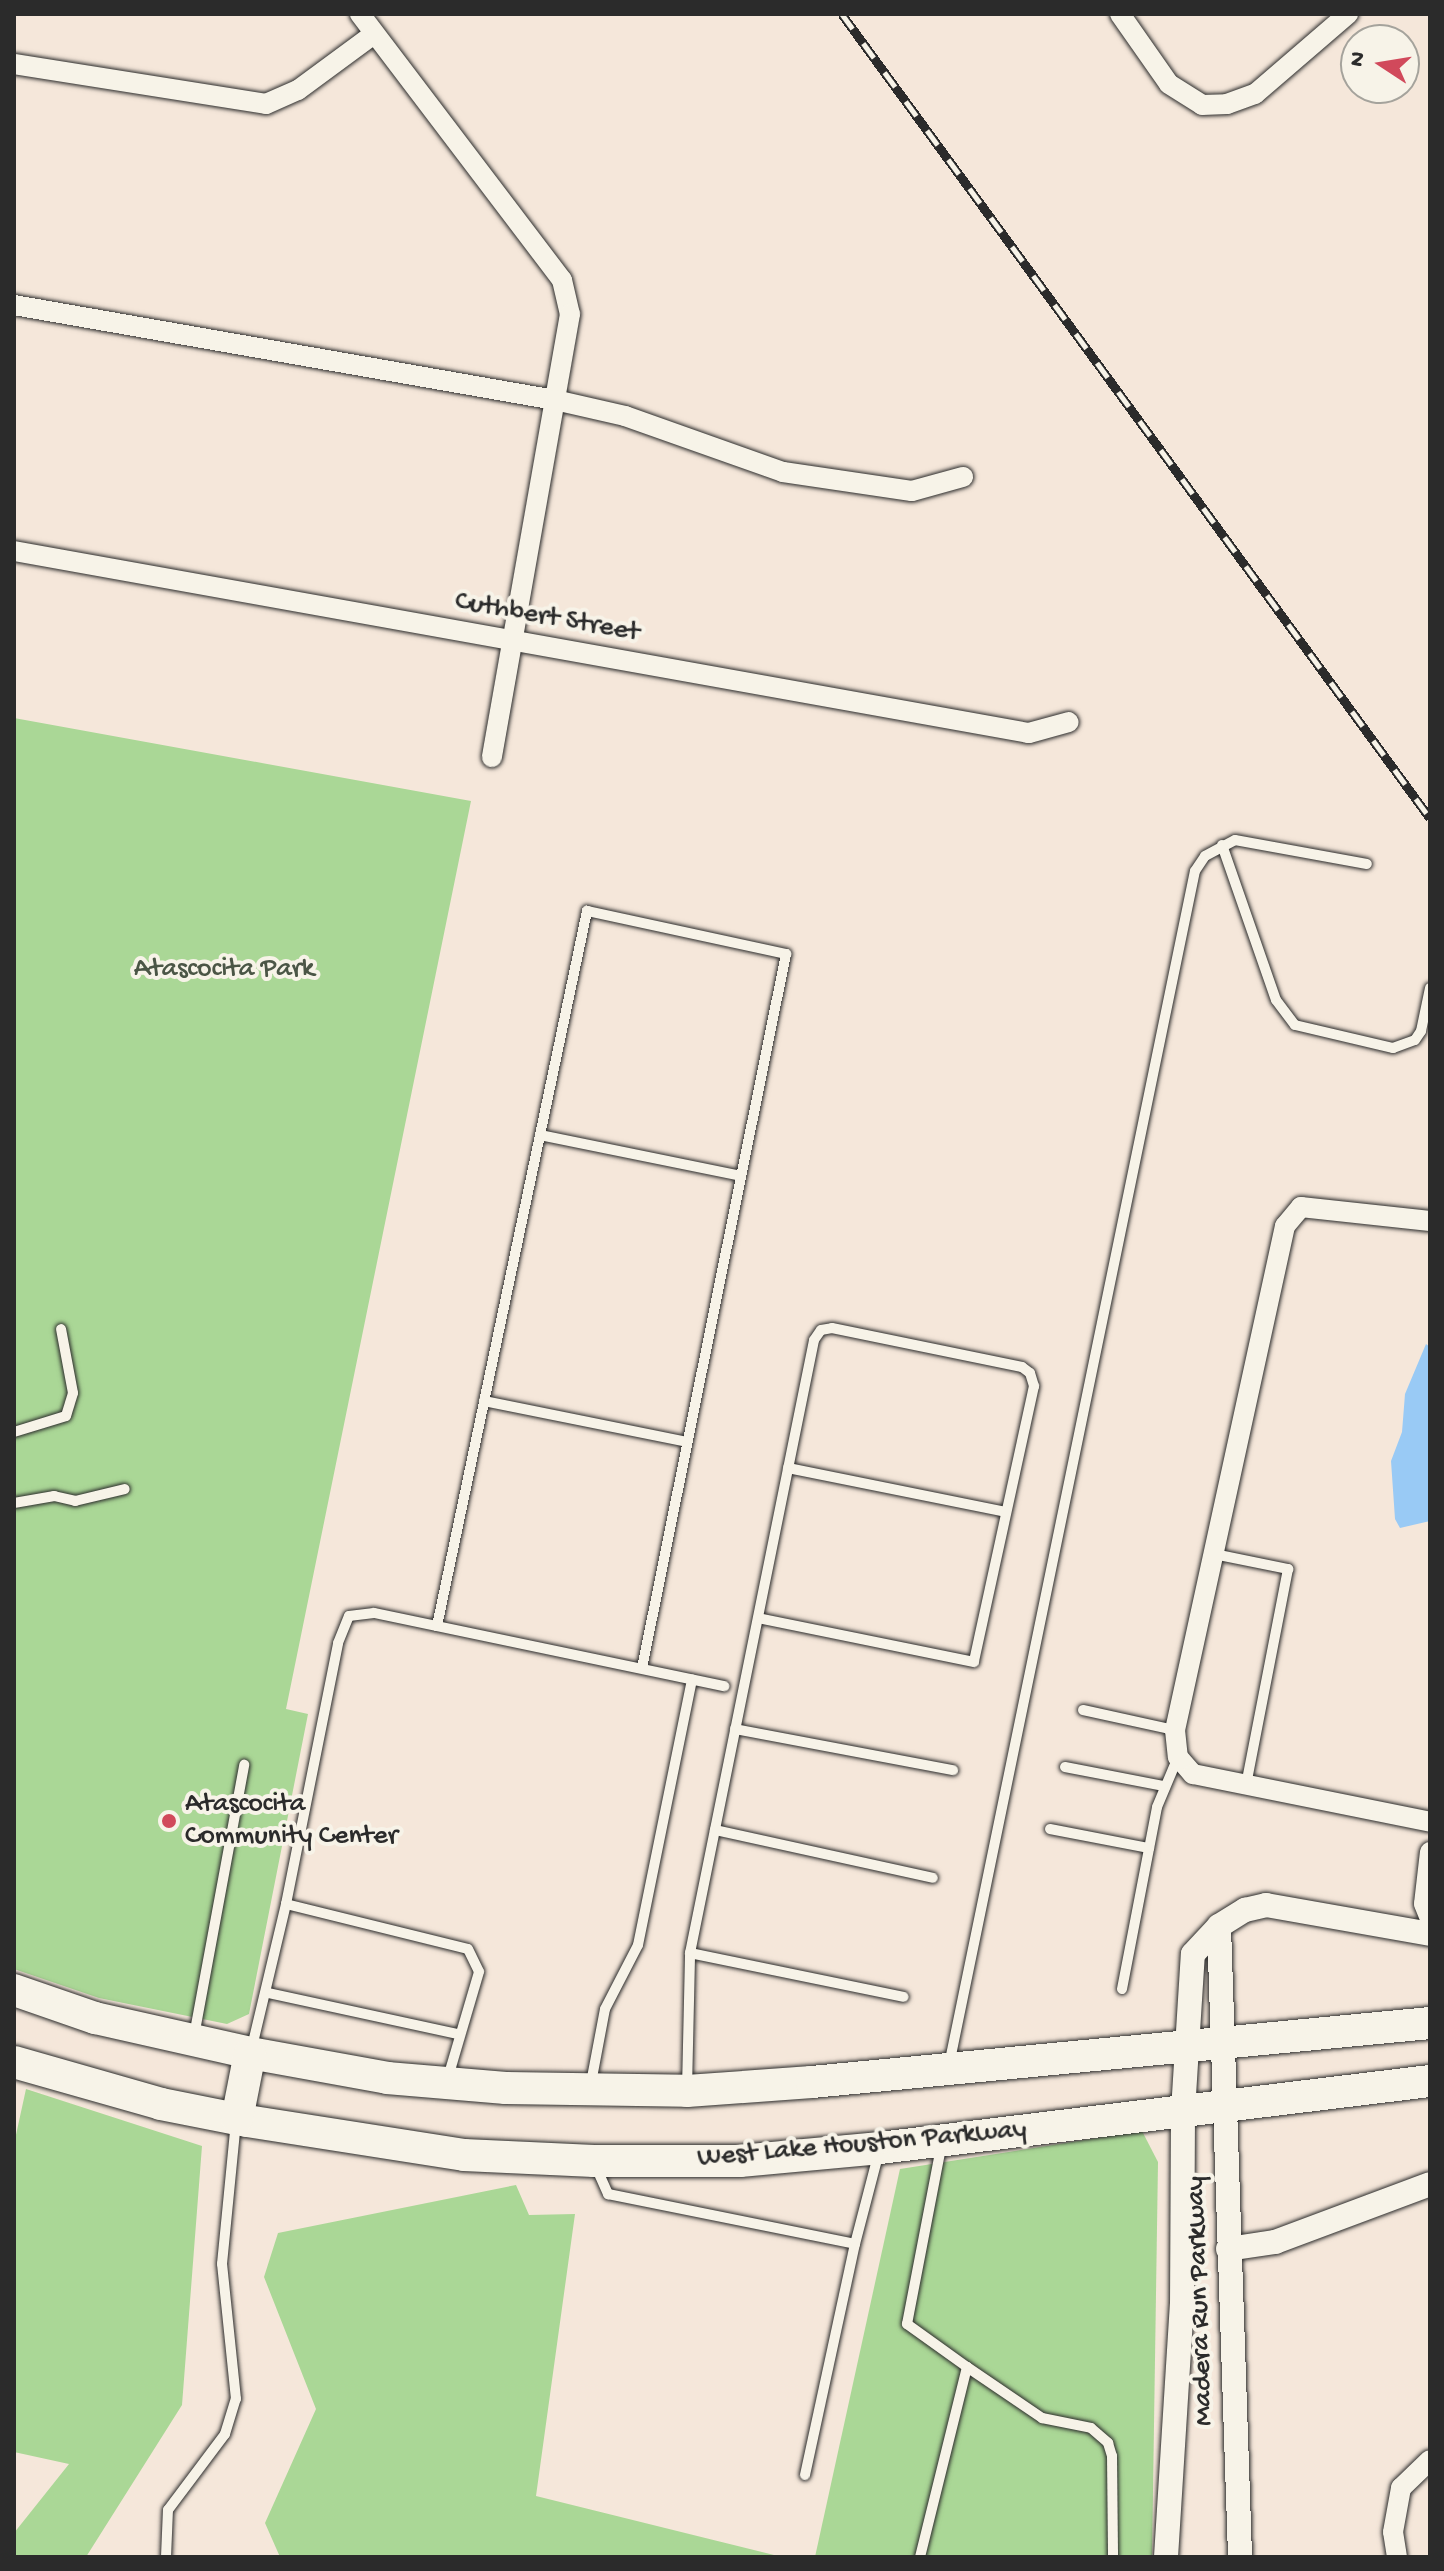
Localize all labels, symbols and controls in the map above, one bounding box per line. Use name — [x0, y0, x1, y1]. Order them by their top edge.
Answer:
north arrow — [1340, 24, 1420, 104]
text: N — [1344, 50, 1373, 69]
street label: Cuthbert Street — [452, 585, 642, 651]
park label: Atascocita Park — [134, 953, 314, 987]
place label: Atascocita Community Center — [185, 1788, 398, 1854]
marker: Atascocita Community Center — [160, 1812, 178, 1830]
street label: West Lake Houston Parkway — [696, 2114, 1028, 2176]
street label: Madera Run Parkway — [1180, 2175, 1222, 2427]

